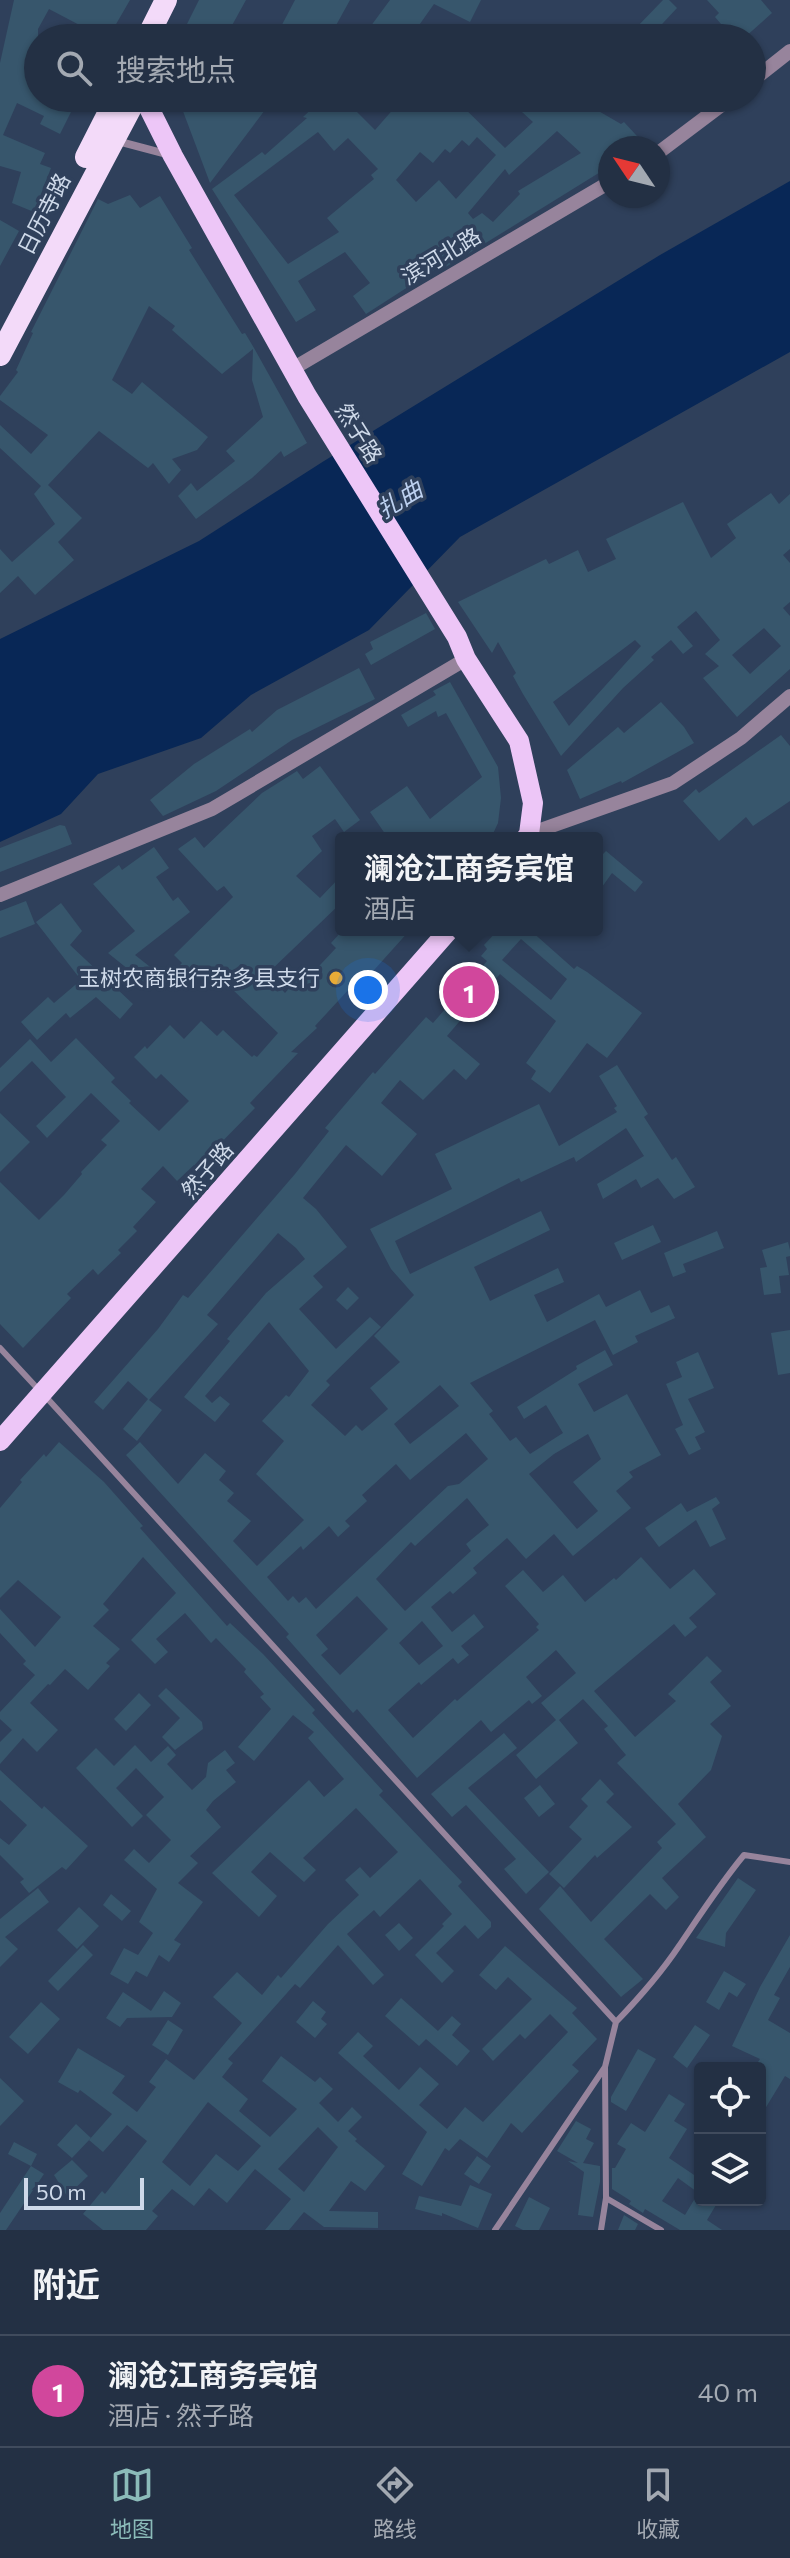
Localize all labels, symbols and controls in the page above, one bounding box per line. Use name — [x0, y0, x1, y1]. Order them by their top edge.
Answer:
search box — [24, 24, 766, 112]
icon: search — [52, 46, 96, 90]
text: 搜索地点 — [116, 50, 236, 87]
north arrow — [598, 136, 670, 208]
street label: 日历寺路 — [12, 168, 76, 259]
street label: 滨河北路 — [396, 221, 485, 290]
street label: 然子路 — [330, 398, 388, 468]
water label: 扎曲 — [371, 473, 429, 524]
popup — [335, 832, 603, 936]
text: 澜沧江商务宾馆 — [364, 848, 574, 885]
text: 酒店 — [364, 892, 416, 923]
pin: 1 — [443, 962, 495, 1022]
place label: 玉树农商银行杂多县支行 — [78, 964, 320, 991]
marker: 玉树农商银行杂多县支行 — [327, 969, 345, 987]
your location — [348, 970, 388, 1010]
street label: 然子路 — [175, 1136, 238, 1203]
map controls — [694, 2062, 766, 2206]
button: locate — [694, 2062, 766, 2134]
button: layers — [694, 2134, 766, 2206]
scale bar — [24, 2174, 144, 2210]
text: 50 m — [36, 2178, 86, 2205]
text: 附近 — [32, 2262, 100, 2304]
text: 澜沧江商务宾馆 — [108, 2355, 318, 2392]
text: 1 — [52, 2376, 64, 2407]
text: 40 m — [698, 2376, 758, 2407]
text: 酒店 · 然子路 — [108, 2399, 254, 2430]
tab: 地图 — [110, 2463, 154, 2543]
tab: 路线 — [373, 2463, 417, 2543]
tab: 收藏 — [636, 2463, 680, 2543]

